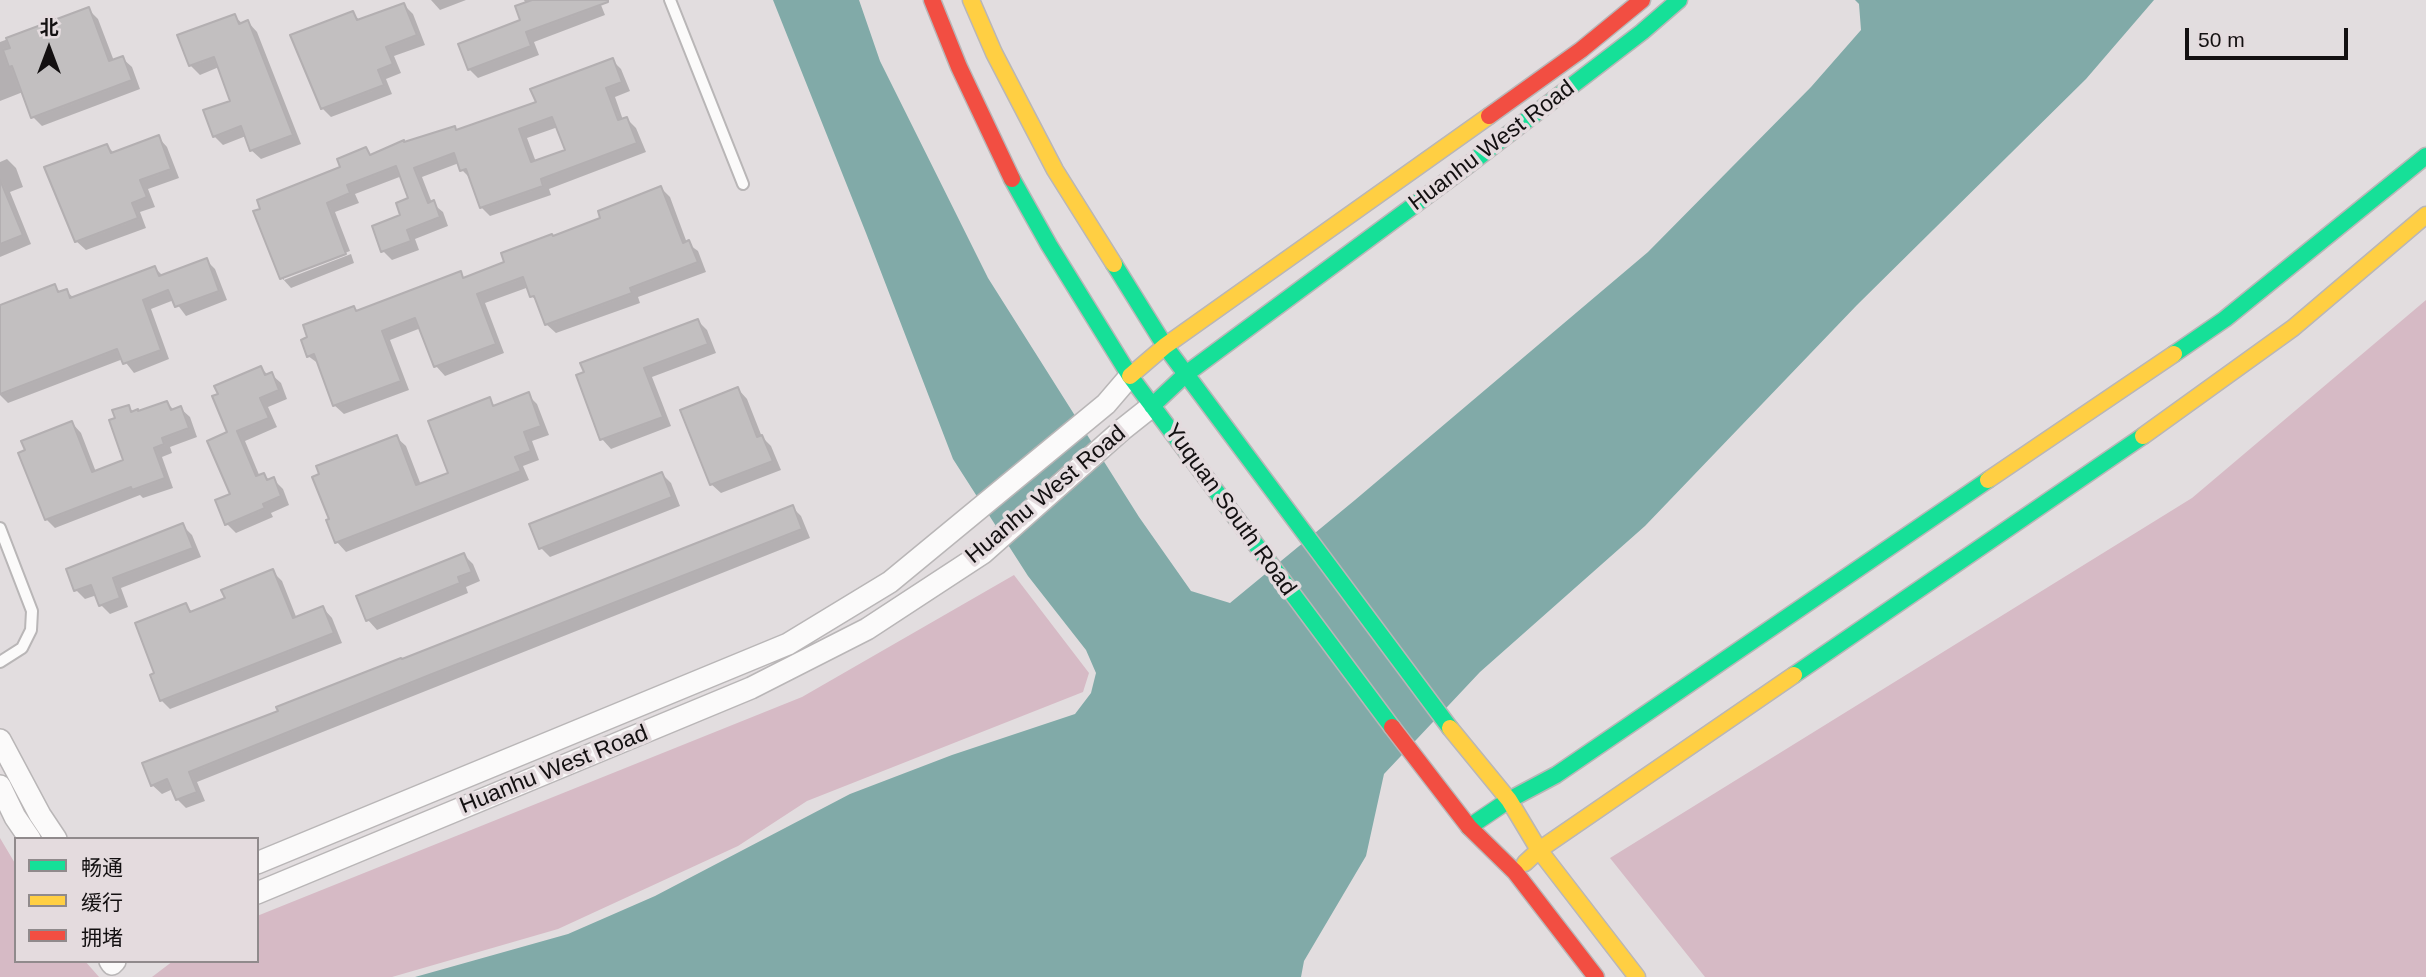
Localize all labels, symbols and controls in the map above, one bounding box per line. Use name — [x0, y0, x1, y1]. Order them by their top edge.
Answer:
north arrow — [14, 14, 84, 84]
scale bar — [2188, 14, 2351, 58]
text: 北 — [39, 17, 59, 38]
text: 50 m — [2198, 28, 2245, 51]
street label: Huanhu West Road — [1404, 75, 1580, 217]
street label: Yuquan South Road — [1158, 419, 1302, 601]
street label: Huanhu West Road — [960, 420, 1132, 570]
street label: Huanhu West Road — [456, 720, 652, 820]
legend — [14, 837, 259, 963]
text: 畅通 — [81, 856, 123, 879]
text: 缓行 — [81, 891, 123, 914]
text: 拥堵 — [81, 926, 123, 949]

